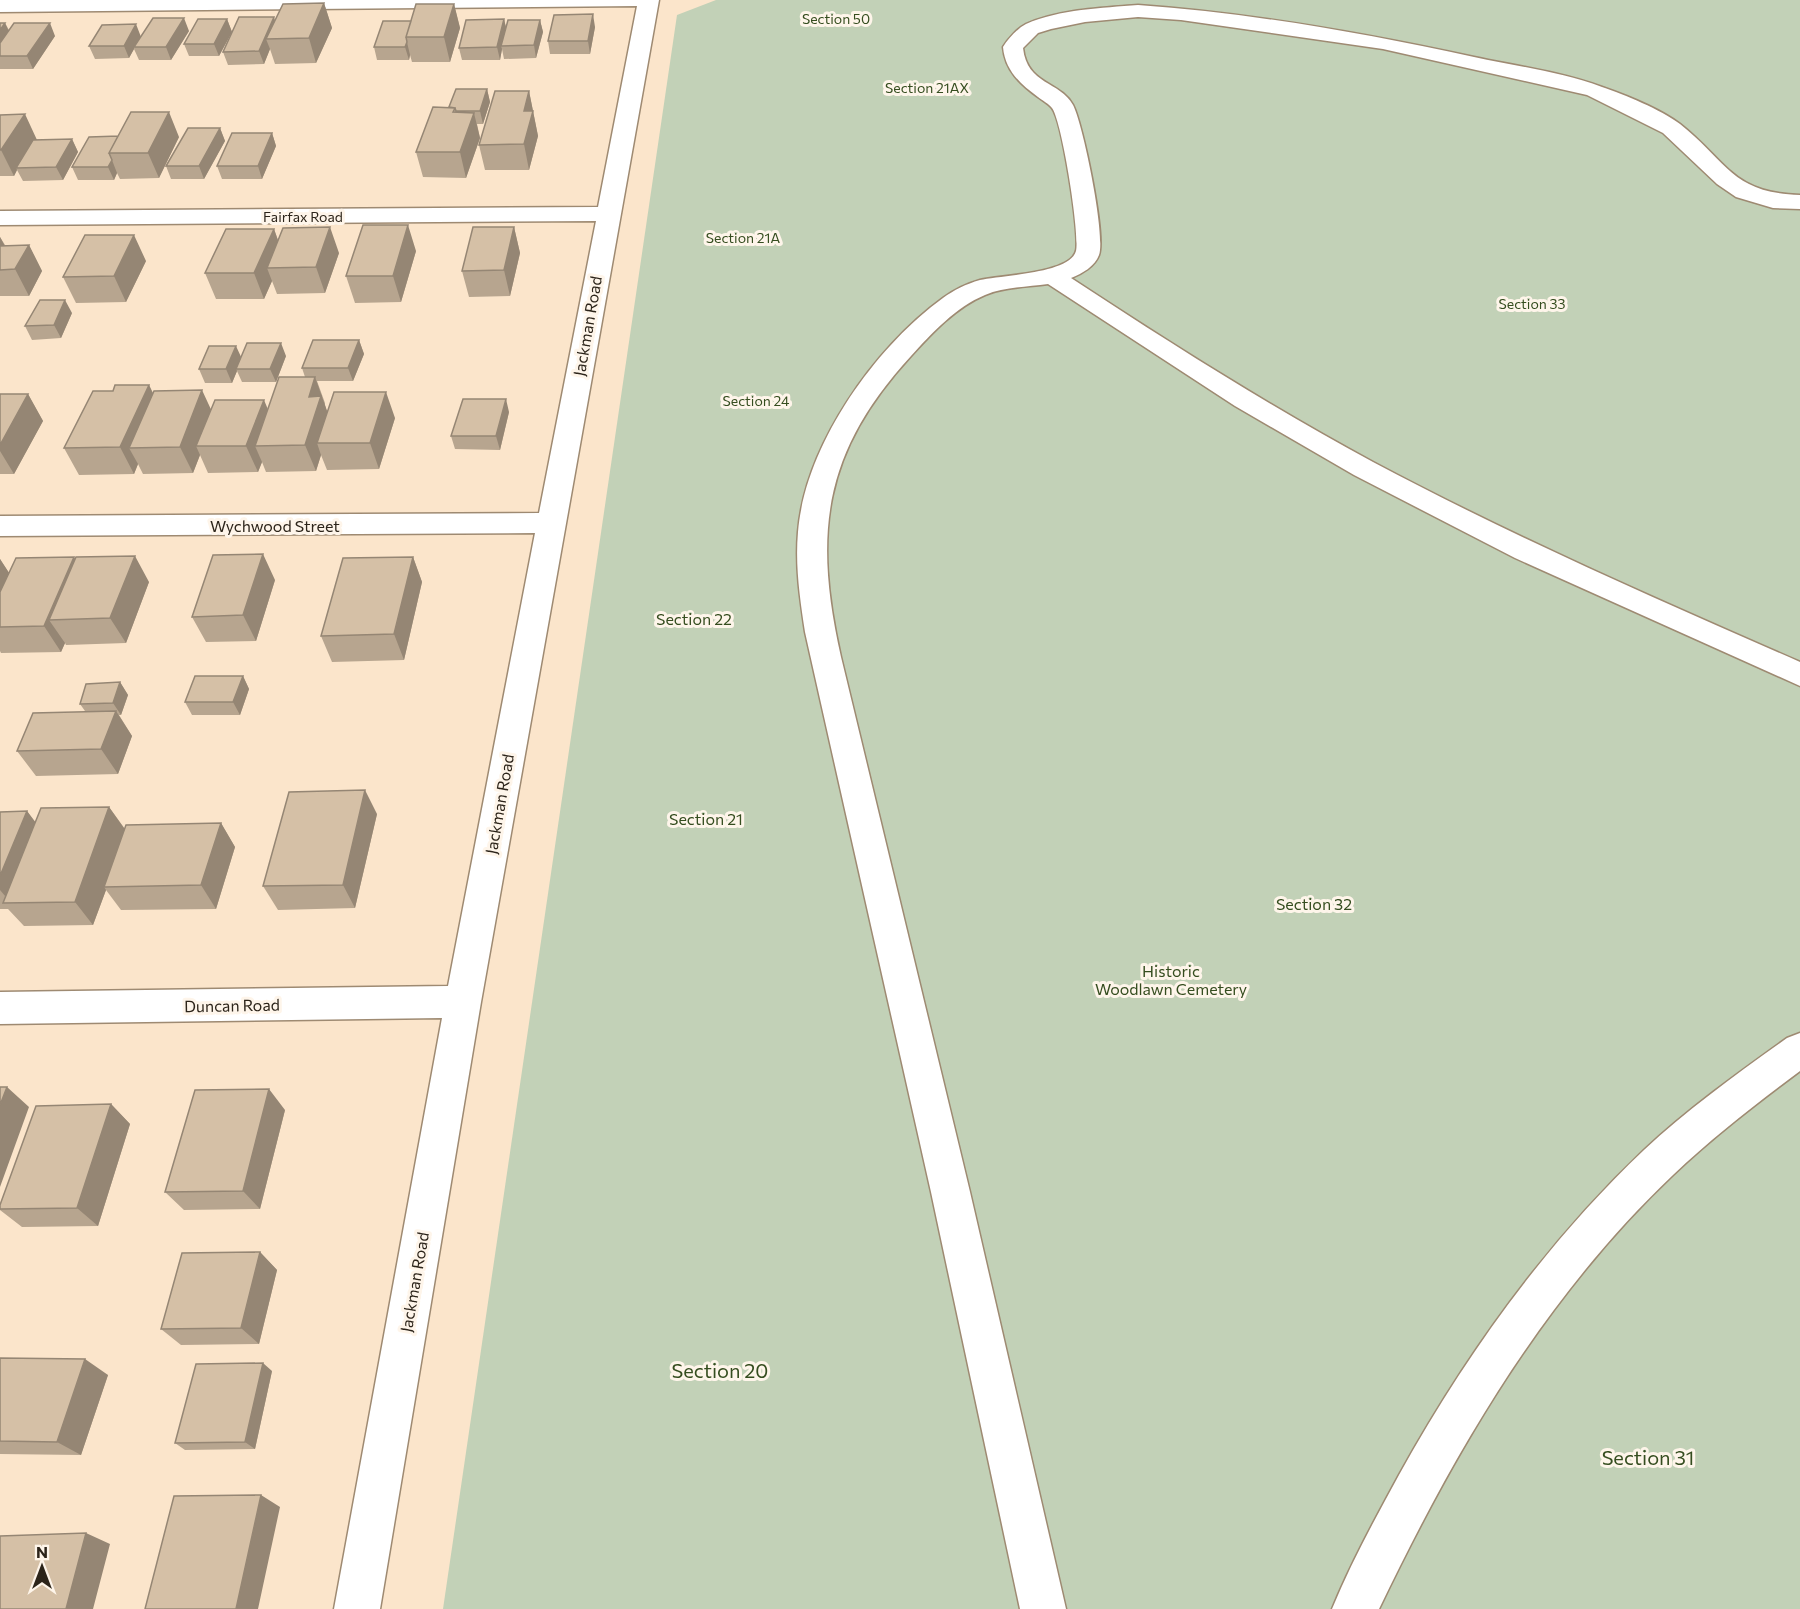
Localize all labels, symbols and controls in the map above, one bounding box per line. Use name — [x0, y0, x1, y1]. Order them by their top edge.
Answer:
park label: Section 50 — [802, 10, 870, 27]
park label: Section 21AX — [885, 79, 969, 96]
street label: Fairfax Road — [263, 208, 343, 225]
park label: Section 21A — [706, 229, 781, 246]
street label: Jackman Road — [569, 274, 605, 378]
park label: Section 33 — [1499, 295, 1565, 312]
park label: Section 24 — [723, 392, 790, 409]
street label: Wychwood Street — [210, 516, 340, 535]
park label: Section 22 — [656, 609, 732, 628]
street label: Jackman Road — [481, 752, 517, 856]
park label: Section 21 — [669, 809, 743, 828]
park label: Section 32 — [1276, 894, 1352, 913]
park label: Historic Woodlawn Cemetery — [1095, 961, 1247, 998]
street label: Duncan Road — [184, 995, 280, 1015]
street label: Jackman Road — [396, 1230, 432, 1334]
park label: Section 20 — [672, 1358, 768, 1382]
park label: Section 31 — [1602, 1445, 1694, 1469]
north arrow — [12, 1537, 72, 1597]
text: N — [36, 1542, 48, 1561]

